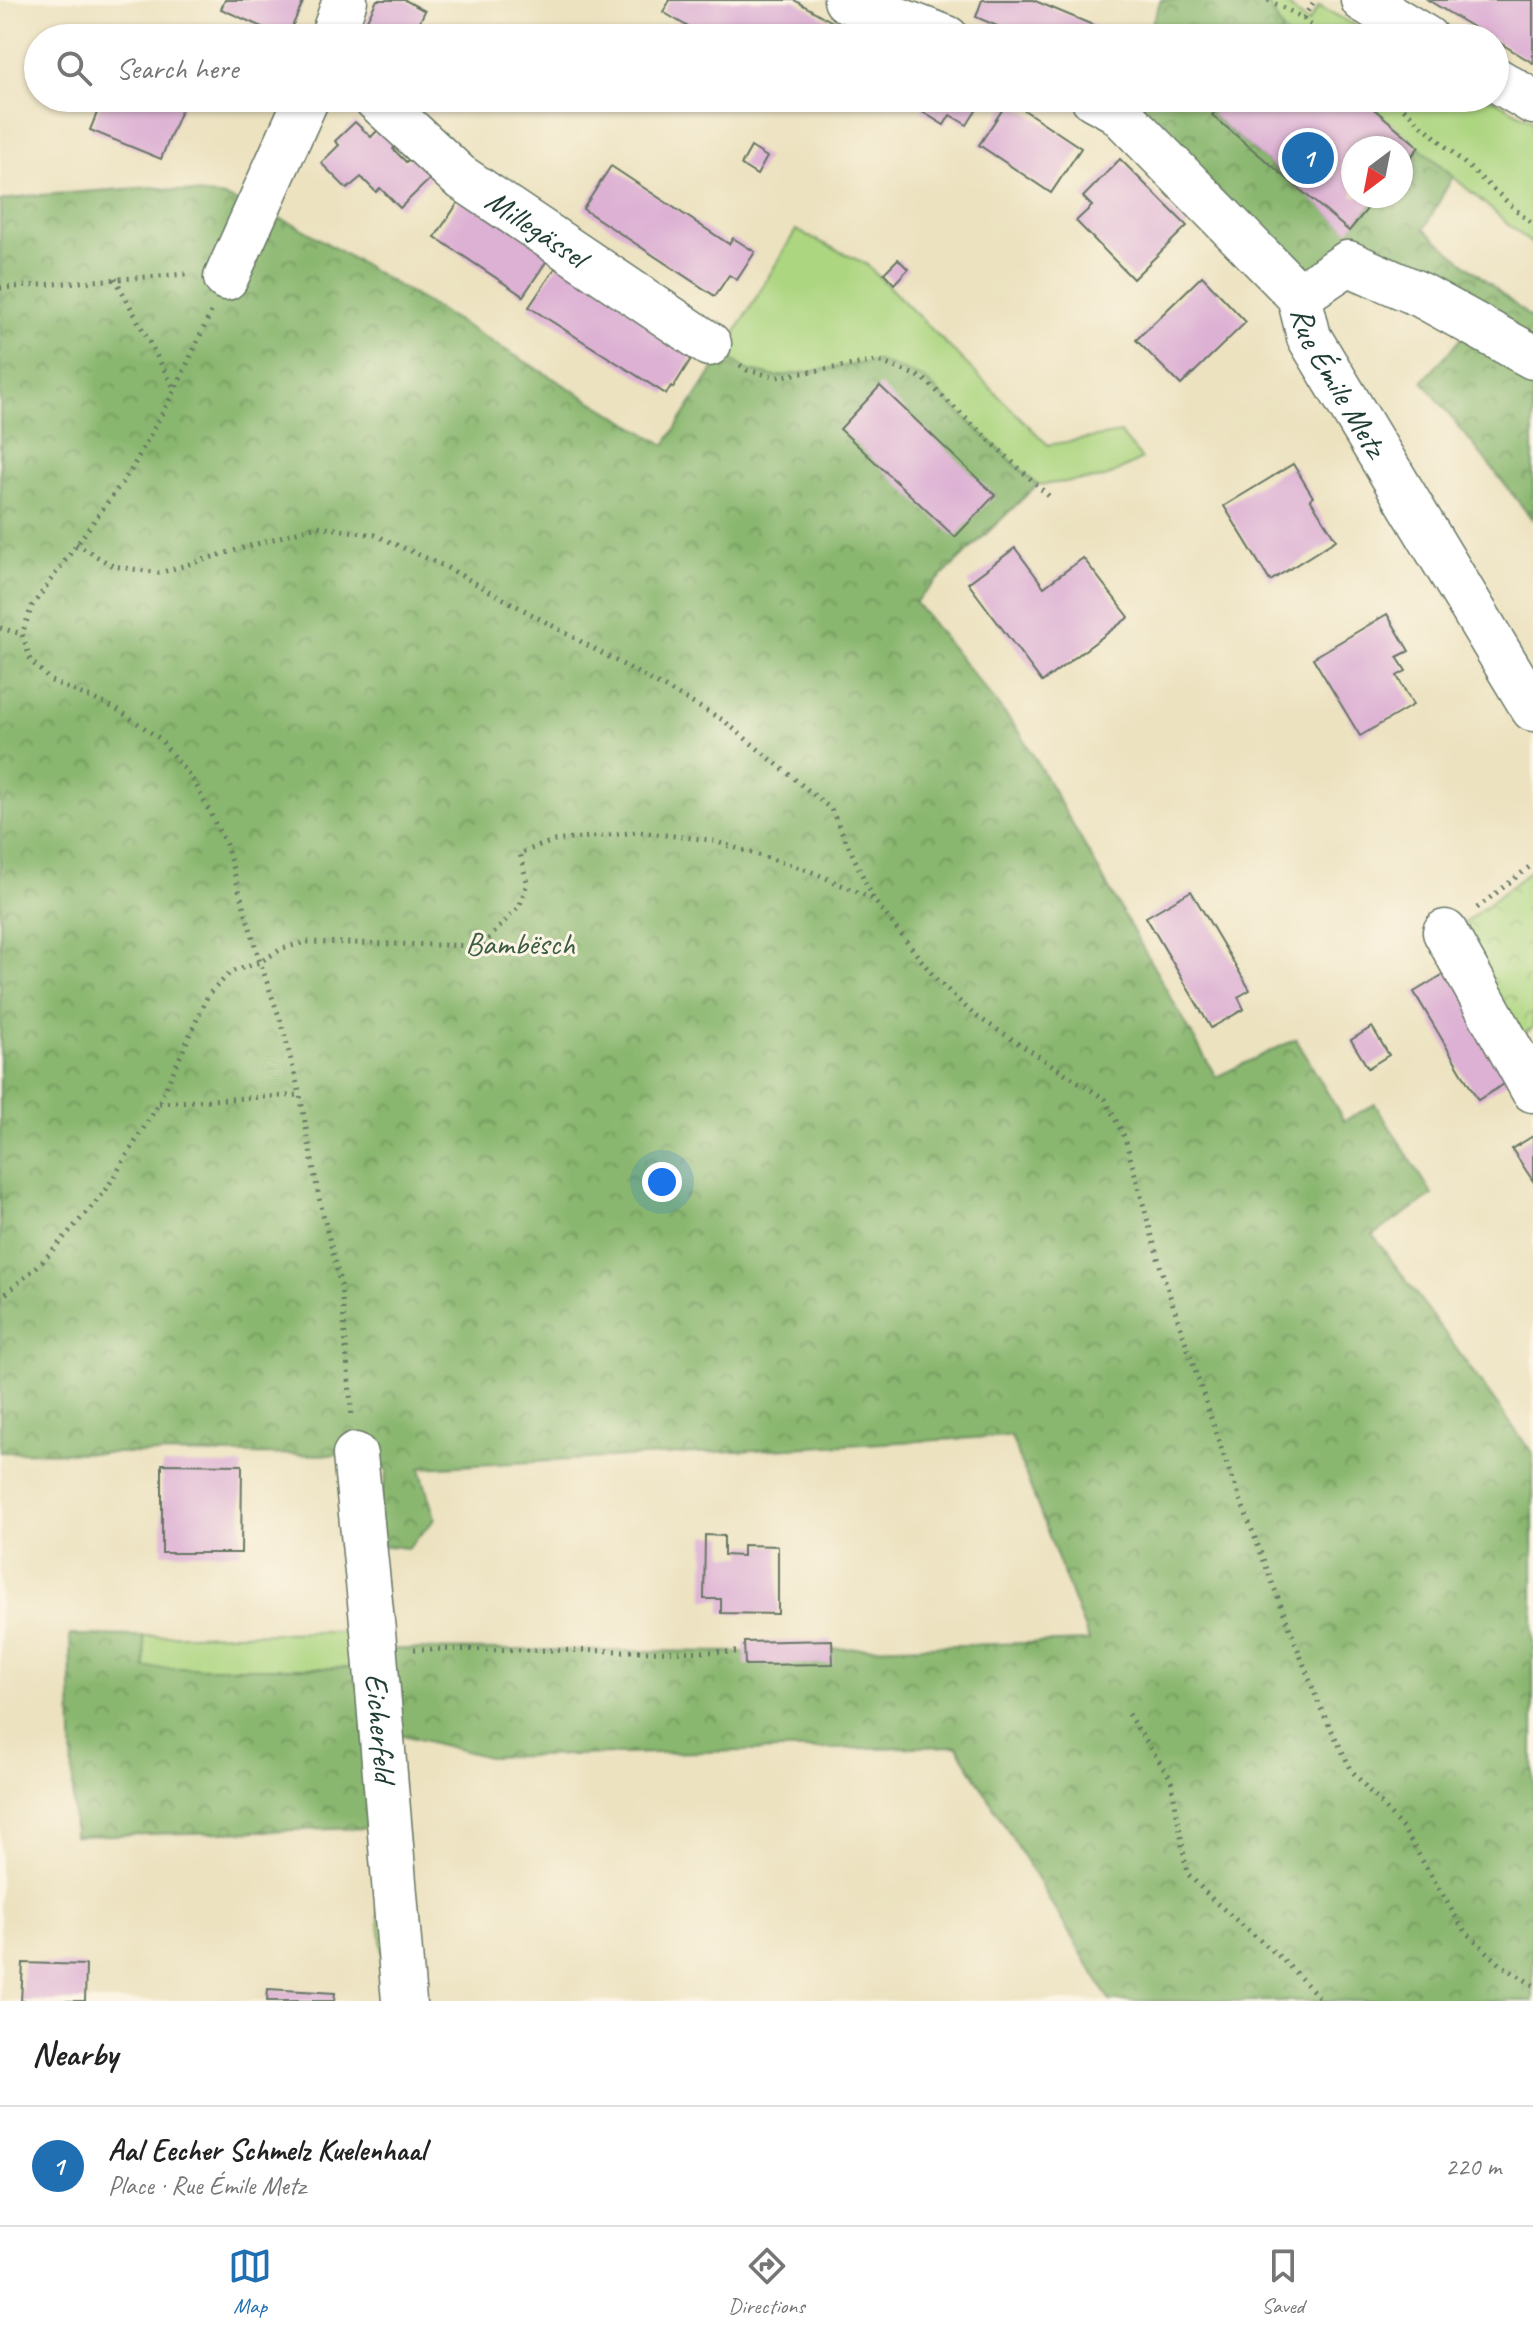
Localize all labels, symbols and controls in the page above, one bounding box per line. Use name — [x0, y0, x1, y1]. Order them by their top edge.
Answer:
search box — [24, 24, 1509, 112]
icon: search — [52, 46, 96, 90]
text: Search here — [116, 49, 238, 87]
pin: 1 — [1282, 128, 1334, 188]
north arrow — [1341, 136, 1413, 208]
street label: Millegässel — [478, 180, 599, 280]
street label: Rue Émile Metz — [1282, 303, 1398, 467]
park label: Bambësch — [465, 923, 575, 964]
your location — [642, 1162, 682, 1202]
street label: Eicherfeld — [356, 1672, 406, 1788]
text: Nearby — [32, 2032, 118, 2075]
text: Aal Eecher Schmelz Kuelenhaal — [108, 2131, 426, 2169]
text: 1 — [52, 2150, 64, 2183]
text: 220 m — [1445, 2150, 1501, 2183]
text: Place · Rue Émile Metz — [108, 2169, 305, 2202]
tab: Map — [228, 2244, 272, 2320]
tab: Directions — [728, 2244, 805, 2320]
tab: Saved — [1261, 2244, 1305, 2320]

